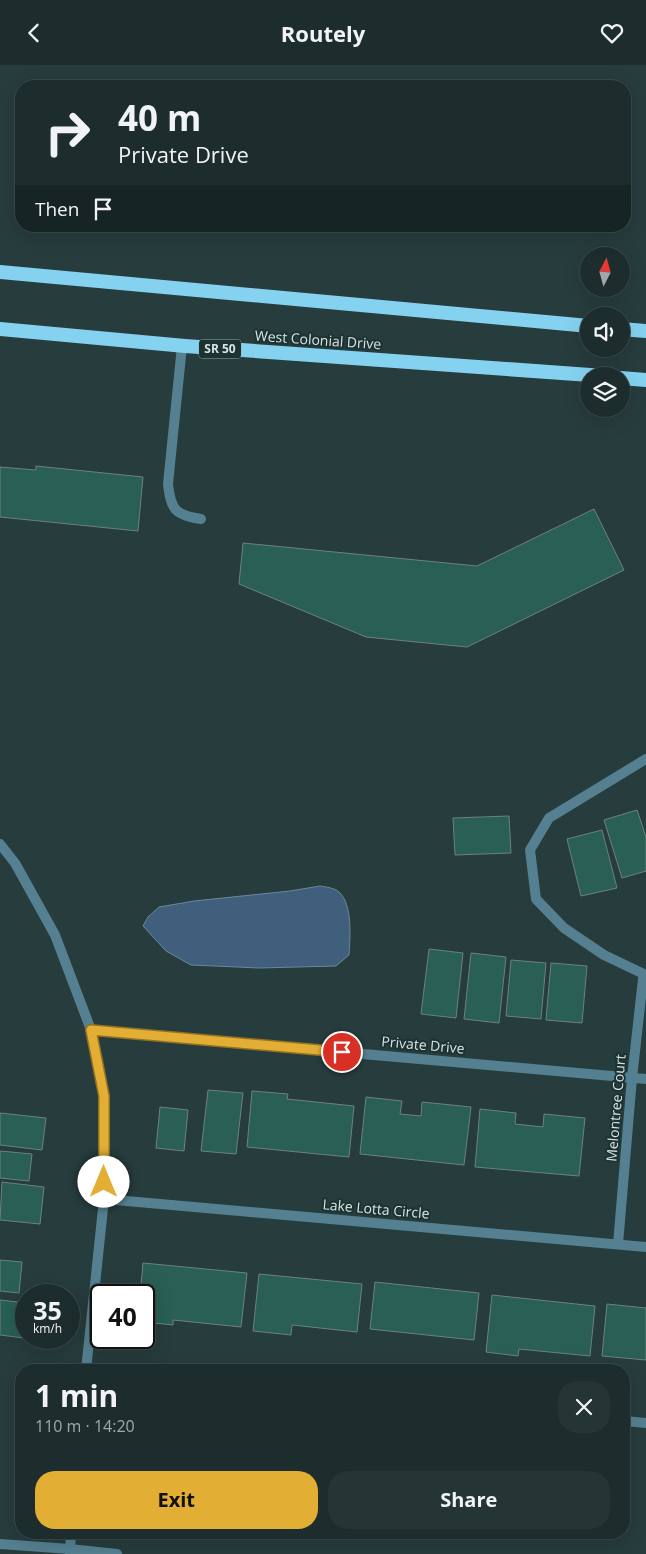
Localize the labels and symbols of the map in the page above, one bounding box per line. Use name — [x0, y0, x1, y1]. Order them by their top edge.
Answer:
north arrow — [580, 247, 630, 297]
street label: West Colonial Drive — [254, 326, 382, 353]
road number: SR 50 — [199, 339, 241, 359]
pin — [321, 1031, 363, 1073]
street label: Private Drive — [381, 1031, 465, 1058]
street label: Melontree Court — [601, 1054, 630, 1162]
position arrow — [77, 1155, 129, 1207]
street label: Lake Lotta Circle — [322, 1194, 430, 1223]
speed limit sign: 40 — [90, 1284, 155, 1349]

